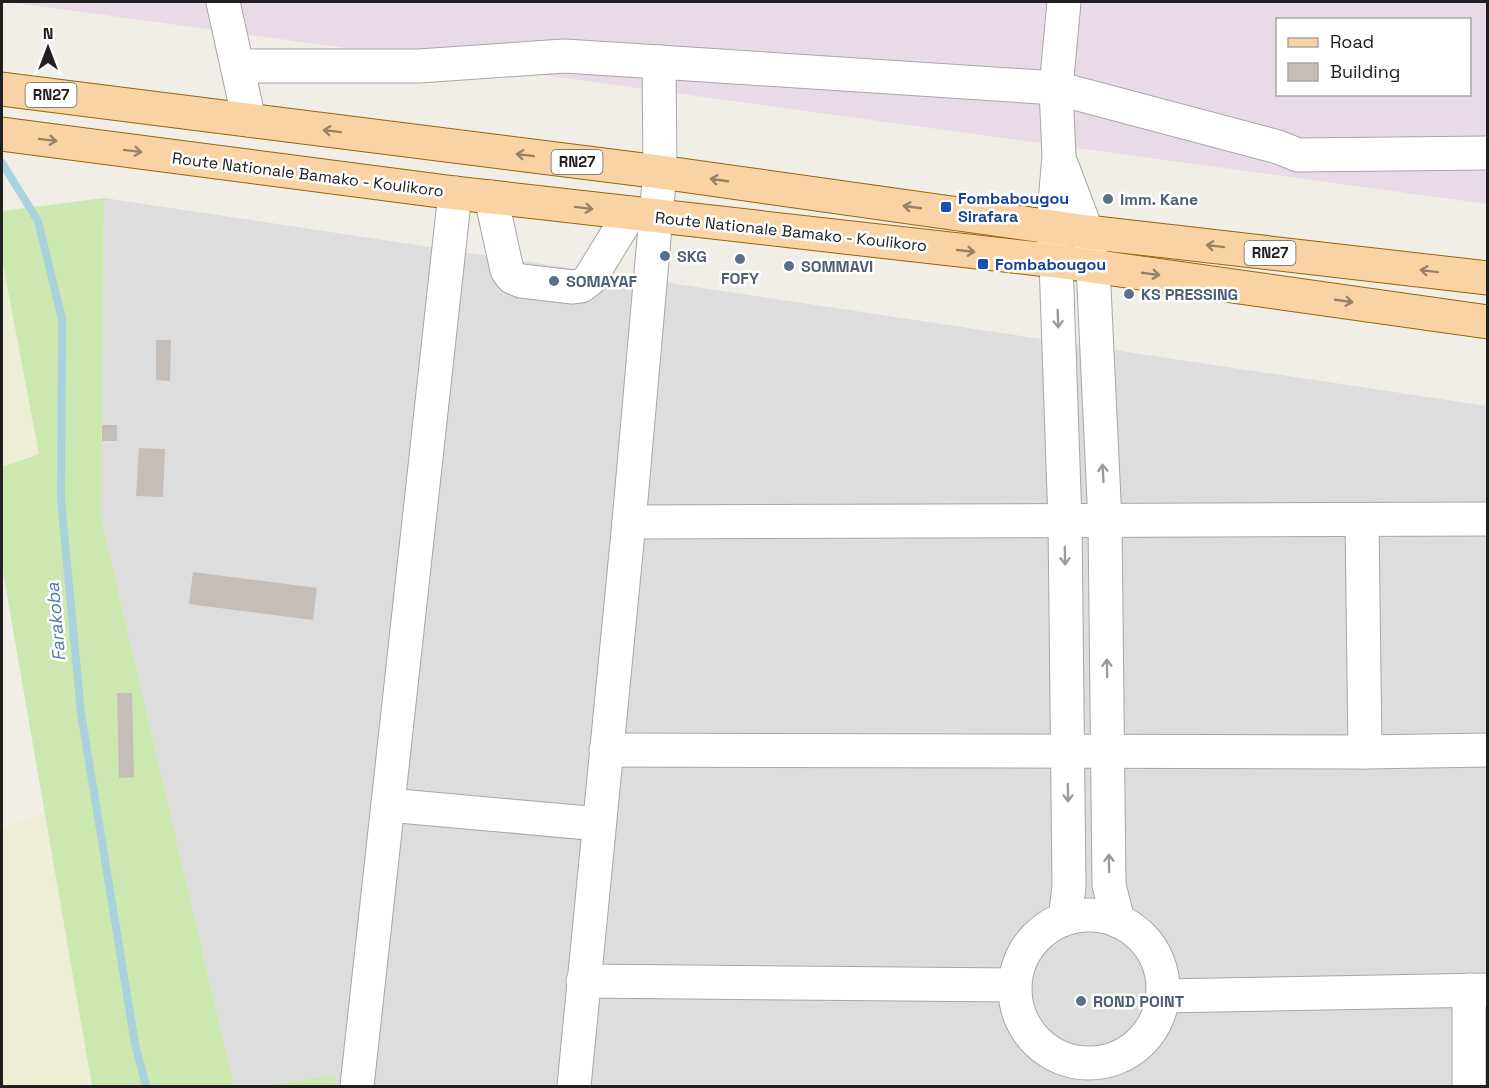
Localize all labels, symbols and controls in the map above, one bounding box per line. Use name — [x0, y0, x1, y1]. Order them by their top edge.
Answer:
north arrow — [18, 18, 78, 78]
legend — [1276, 18, 1471, 96]
text: N — [43, 23, 53, 44]
text: Road — [1330, 30, 1374, 53]
text: Building — [1330, 60, 1400, 83]
road number: RN27 — [26, 83, 76, 107]
one-way arrow — [322, 125, 342, 136]
one-way arrow — [37, 135, 57, 146]
one-way arrow — [122, 146, 142, 157]
street label: Route Nationale Bamako - Koulikoro — [171, 147, 445, 202]
one-way arrow — [516, 149, 536, 160]
road number: RN27 — [552, 150, 602, 174]
one-way arrow — [709, 174, 729, 185]
place label: Fombabougou Sirafara — [958, 188, 1069, 227]
place label: Imm. Kane — [1120, 189, 1198, 210]
marker: Imm. Kane — [1101, 192, 1115, 206]
marker: Fombabougou Sirafara — [939, 200, 953, 214]
one-way arrow — [903, 201, 922, 212]
one-way arrow — [574, 203, 594, 214]
street label: Route Nationale Bamako - Koulikoro — [654, 207, 928, 256]
one-way arrow — [1205, 241, 1225, 252]
road number: RN27 — [1244, 241, 1296, 265]
place label: SKG — [677, 246, 707, 267]
one-way arrow — [956, 246, 975, 257]
marker: SKG — [658, 249, 672, 263]
marker: FOFY — [733, 252, 747, 266]
place label: Fombabougou — [995, 254, 1106, 275]
place label: SOMMAVI — [801, 256, 873, 277]
marker: Fombabougou — [976, 257, 990, 271]
marker: SOMMAVI — [782, 259, 796, 273]
one-way arrow — [1420, 266, 1440, 277]
place label: FOFY — [721, 268, 759, 289]
one-way arrow — [1140, 268, 1160, 279]
place label: SOMAYAF — [566, 271, 638, 292]
marker: SOMAYAF — [547, 274, 561, 288]
place label: KS PRESSING — [1141, 284, 1238, 305]
marker: KS PRESSING — [1122, 287, 1136, 301]
one-way arrow — [1333, 296, 1353, 307]
one-way arrow — [1053, 309, 1064, 329]
one-way arrow — [1097, 464, 1108, 484]
one-way arrow — [1060, 546, 1071, 566]
water label: Farakoba — [41, 581, 70, 662]
one-way arrow — [1101, 659, 1113, 679]
one-way arrow — [1062, 783, 1074, 803]
one-way arrow — [1103, 854, 1115, 874]
place label: ROND POINT — [1093, 991, 1185, 1012]
marker: ROND POINT — [1074, 994, 1088, 1008]

